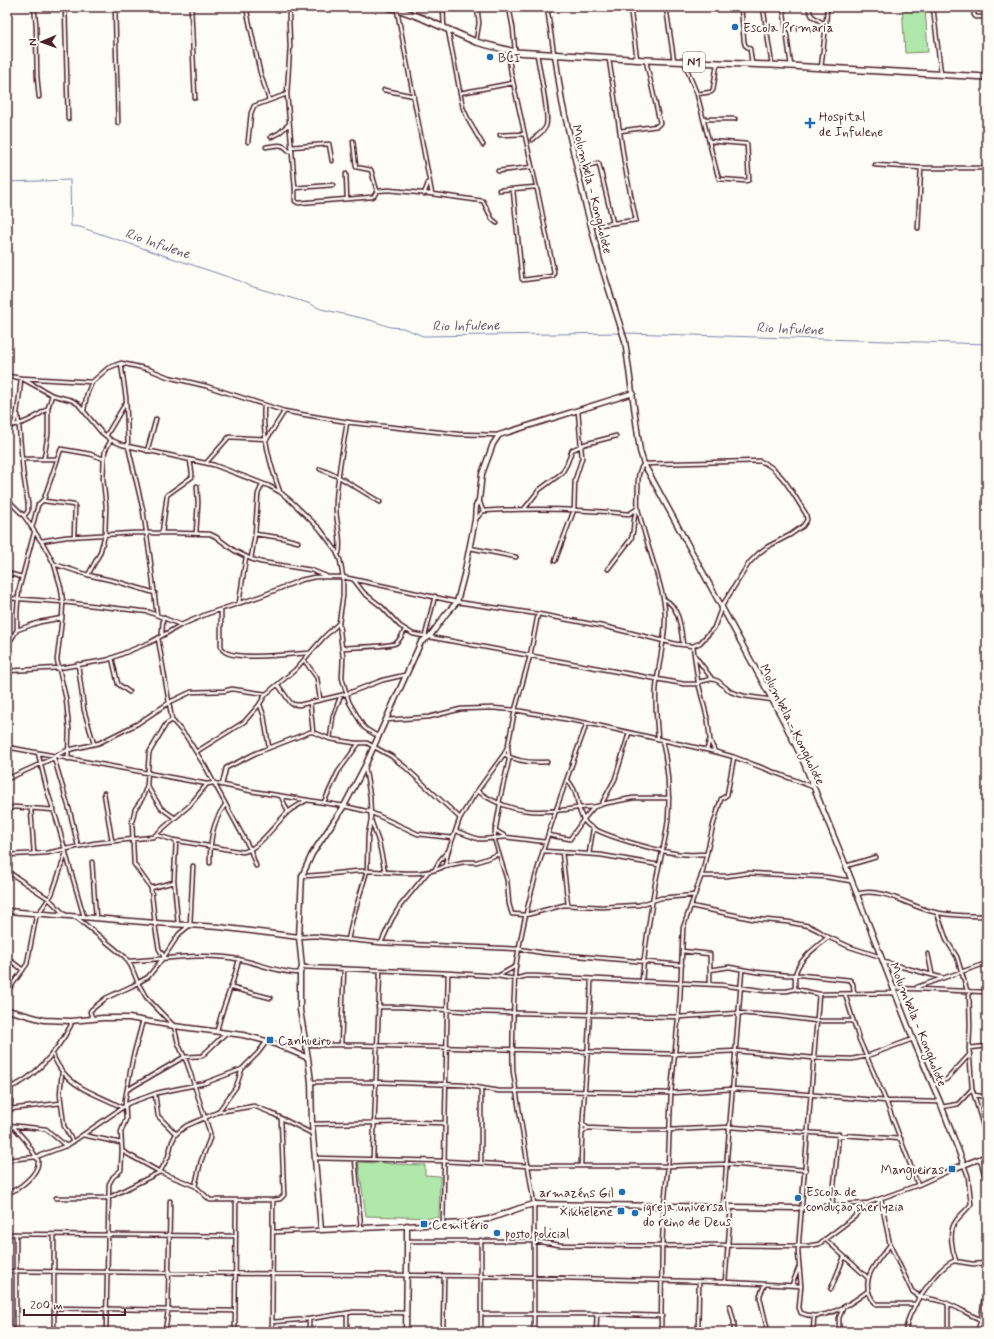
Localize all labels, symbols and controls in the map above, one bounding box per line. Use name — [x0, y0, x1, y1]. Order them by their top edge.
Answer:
place label: Escola Primaria — [743, 20, 834, 37]
north arrow — [22, 22, 62, 62]
marker: Escola Primaria — [730, 22, 740, 32]
text: N — [26, 38, 40, 46]
place label: BCI — [498, 50, 521, 67]
marker: BCI — [485, 52, 495, 62]
road number: N1 — [683, 52, 705, 72]
place label: Hospital de Infulene — [819, 109, 883, 141]
marker: Hospital de Infulene — [804, 117, 816, 129]
street label: Molumbela - Kongholote — [566, 123, 616, 256]
water label: Rio Infulene — [123, 224, 193, 264]
water label: Rio Infulene — [432, 316, 500, 336]
water label: Rio Infulene — [756, 319, 825, 339]
street label: Molumbela - Kongholote — [754, 661, 828, 789]
street label: Molumbela - Kongholote — [884, 960, 950, 1090]
place label: Canhueiro — [278, 1033, 331, 1050]
marker: Canhueiro — [265, 1035, 275, 1045]
place label: Mangueiras — [881, 1162, 944, 1180]
marker: Mangueiras — [947, 1164, 957, 1174]
place label: Escola de condução sherlyzia — [806, 1184, 904, 1216]
place label: armazéns Gil — [539, 1185, 614, 1202]
marker: armazéns Gil — [617, 1187, 627, 1197]
marker: Escola de condução sherlyzia — [793, 1193, 803, 1203]
place label: igreja universal do reino de Deus — [643, 1199, 731, 1231]
place label: Xikhelene — [560, 1204, 613, 1221]
marker: Xikhelene — [616, 1206, 626, 1216]
marker: igreja universal do reino de Deus — [630, 1208, 640, 1218]
place label: Cemitério — [432, 1217, 488, 1234]
marker: Cemitério — [419, 1219, 429, 1229]
place label: posto policial — [505, 1226, 569, 1243]
marker: posto policial — [492, 1228, 502, 1238]
scale bar — [24, 1291, 125, 1317]
text: 200 m — [30, 1298, 63, 1314]

